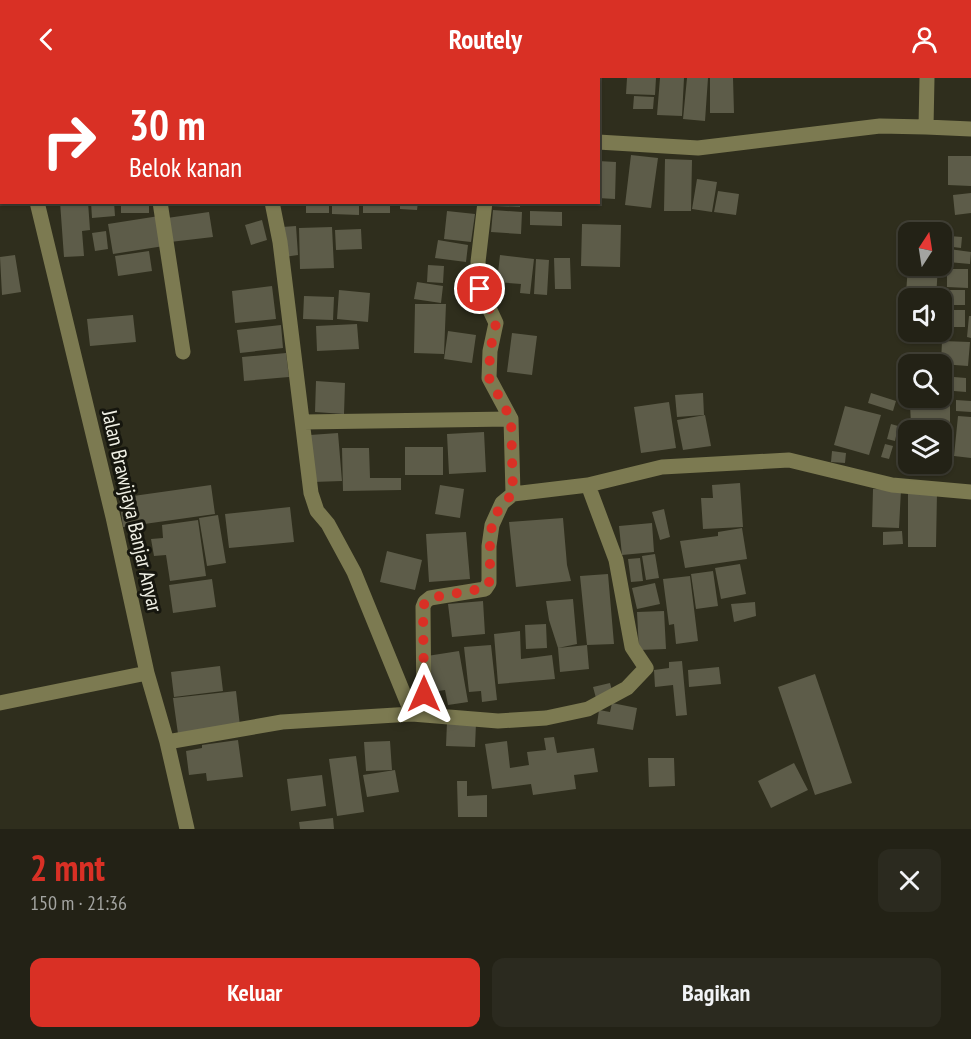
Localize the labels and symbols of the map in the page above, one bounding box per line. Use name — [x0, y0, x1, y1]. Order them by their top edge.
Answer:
north arrow — [898, 222, 952, 276]
pin — [454, 263, 505, 314]
street label: Jalan Brawijaya Banjar Anyar — [96, 406, 169, 615]
position arrow — [392, 662, 456, 726]

